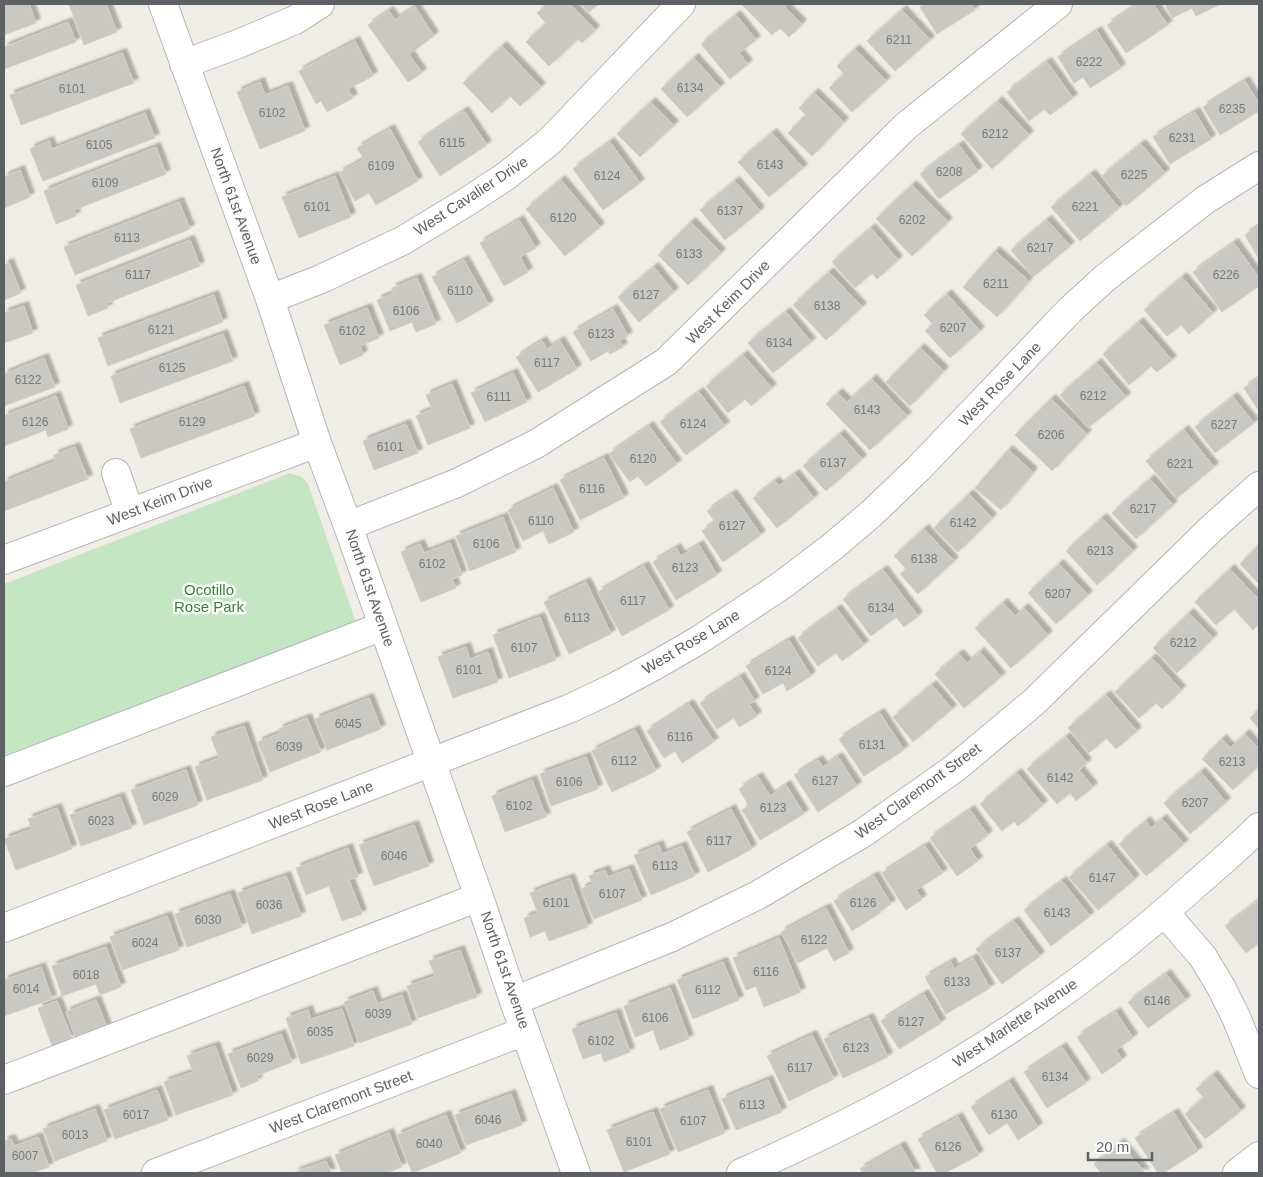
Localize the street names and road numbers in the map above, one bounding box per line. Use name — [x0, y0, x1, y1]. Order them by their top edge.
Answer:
street label: North 61st Avenue — [207, 145, 266, 267]
street label: West Cavalier Drive — [411, 152, 531, 239]
street label: West Keim Drive — [682, 256, 773, 347]
street label: West Rose Lane — [955, 338, 1044, 429]
street label: West Keim Drive — [105, 473, 215, 528]
street label: North 61st Avenue — [342, 527, 399, 649]
street label: West Rose Lane — [639, 606, 743, 677]
street label: West Claremont Street — [851, 739, 985, 842]
street label: West Rose Lane — [266, 777, 376, 832]
street label: North 61st Avenue — [477, 909, 534, 1031]
street label: West Marlette Avenue — [949, 975, 1080, 1071]
street label: West Claremont Street — [267, 1066, 415, 1137]

